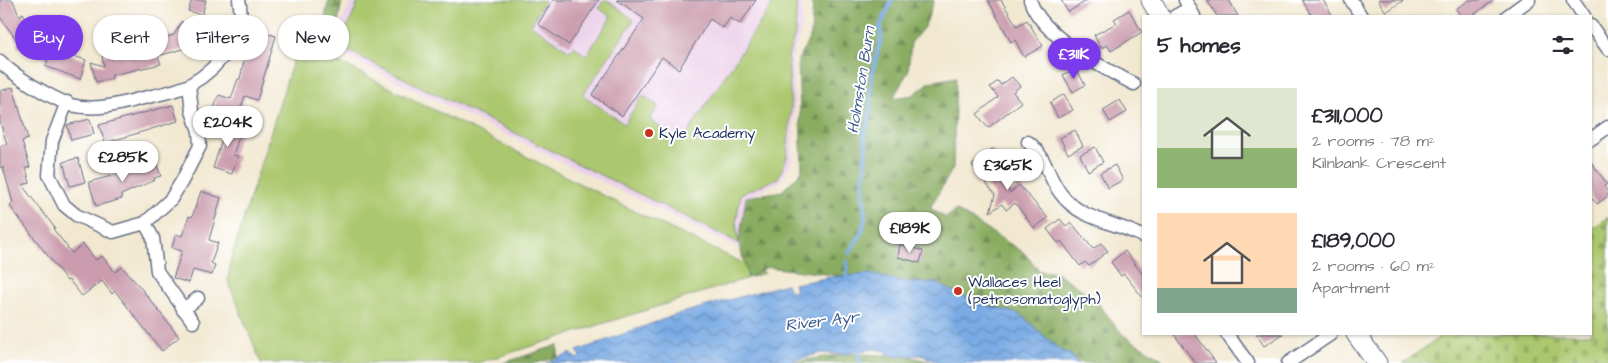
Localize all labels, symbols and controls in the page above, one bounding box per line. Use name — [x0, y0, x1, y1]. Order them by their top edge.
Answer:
chip: Buy — [15, 15, 83, 60]
chip: Rent — [93, 15, 168, 60]
chip: Filters — [178, 15, 268, 60]
chip: New — [278, 15, 349, 60]
water label: Holmston Burn — [842, 23, 881, 135]
text: 5 homes — [1157, 31, 1241, 60]
icon: filters — [1549, 31, 1577, 59]
pin: £311K — [1039, 38, 1109, 80]
text: £311K — [1059, 43, 1089, 65]
text: £311,000 — [1312, 101, 1383, 130]
pin: £204K — [193, 106, 263, 148]
icon: home — [1197, 108, 1257, 168]
text: £204K — [204, 111, 252, 133]
place label: Kyle Academy — [659, 123, 755, 145]
marker: Kyle Academy — [643, 127, 655, 139]
text: 2 rooms · 78 m² — [1312, 130, 1435, 152]
pin: £285K — [88, 140, 158, 183]
text: £285K — [98, 146, 148, 168]
pin: £365K — [973, 148, 1043, 191]
text: Kilnbank Crescent — [1312, 152, 1446, 174]
text: £365K — [984, 154, 1032, 176]
pin: £189K — [875, 212, 945, 254]
text: £189K — [890, 217, 930, 239]
text: £189,000 — [1312, 226, 1395, 255]
icon: home — [1197, 233, 1257, 293]
text: 2 rooms · 60 m² — [1312, 255, 1435, 277]
place label: Wallaces Heel (petrosomatoglyph) — [968, 272, 1101, 311]
text: Apartment — [1312, 277, 1390, 299]
marker: Wallaces Heel (petrosomatoglyph) — [952, 285, 964, 297]
water label: River Ayr — [784, 305, 862, 337]

